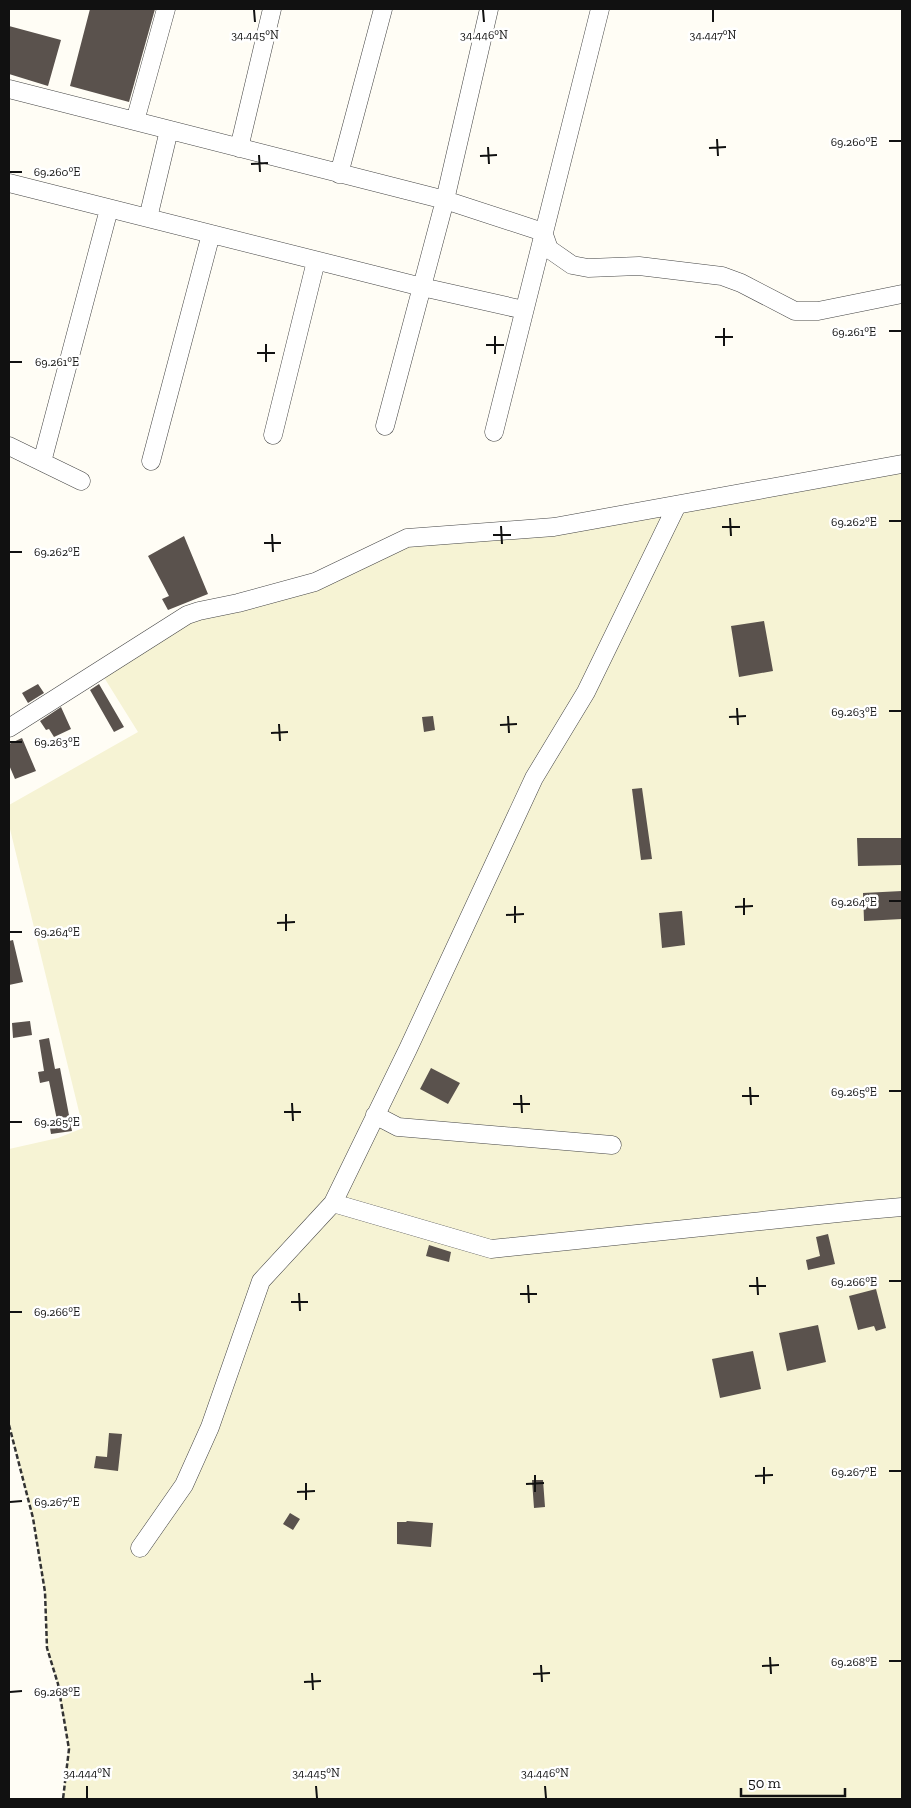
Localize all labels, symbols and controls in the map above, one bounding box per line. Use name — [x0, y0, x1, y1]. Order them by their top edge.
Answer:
text: 34.445°N — [231, 28, 279, 42]
text: 34.446°N — [460, 28, 508, 42]
text: 34.447°N — [690, 28, 737, 42]
text: 69.260°E — [831, 135, 877, 149]
text: 69.260°E — [34, 165, 80, 179]
text: 69.261°E — [832, 325, 876, 339]
text: 69.261°E — [35, 355, 79, 369]
text: 69.262°E — [831, 515, 877, 529]
text: 69.262°E — [34, 545, 80, 559]
text: 69.263°E — [831, 705, 877, 719]
text: 69.263°E — [34, 735, 80, 749]
text: 69.264°E — [831, 895, 877, 909]
text: 69.264°E — [34, 925, 80, 939]
text: 69.265°E — [831, 1085, 877, 1099]
text: 69.265°E — [34, 1115, 80, 1129]
text: 69.266°E — [831, 1275, 877, 1289]
text: 69.266°E — [34, 1305, 80, 1319]
text: 69.267°E — [831, 1465, 877, 1479]
text: 69.267°E — [34, 1495, 80, 1509]
text: 69.268°E — [831, 1655, 877, 1669]
text: 69.268°E — [34, 1685, 80, 1699]
text: 34.444°N — [63, 1766, 111, 1780]
text: 34.445°N — [292, 1766, 340, 1780]
text: 34.446°N — [521, 1766, 569, 1780]
scale bar — [741, 1766, 845, 1798]
text: 50 m — [748, 1774, 781, 1792]

